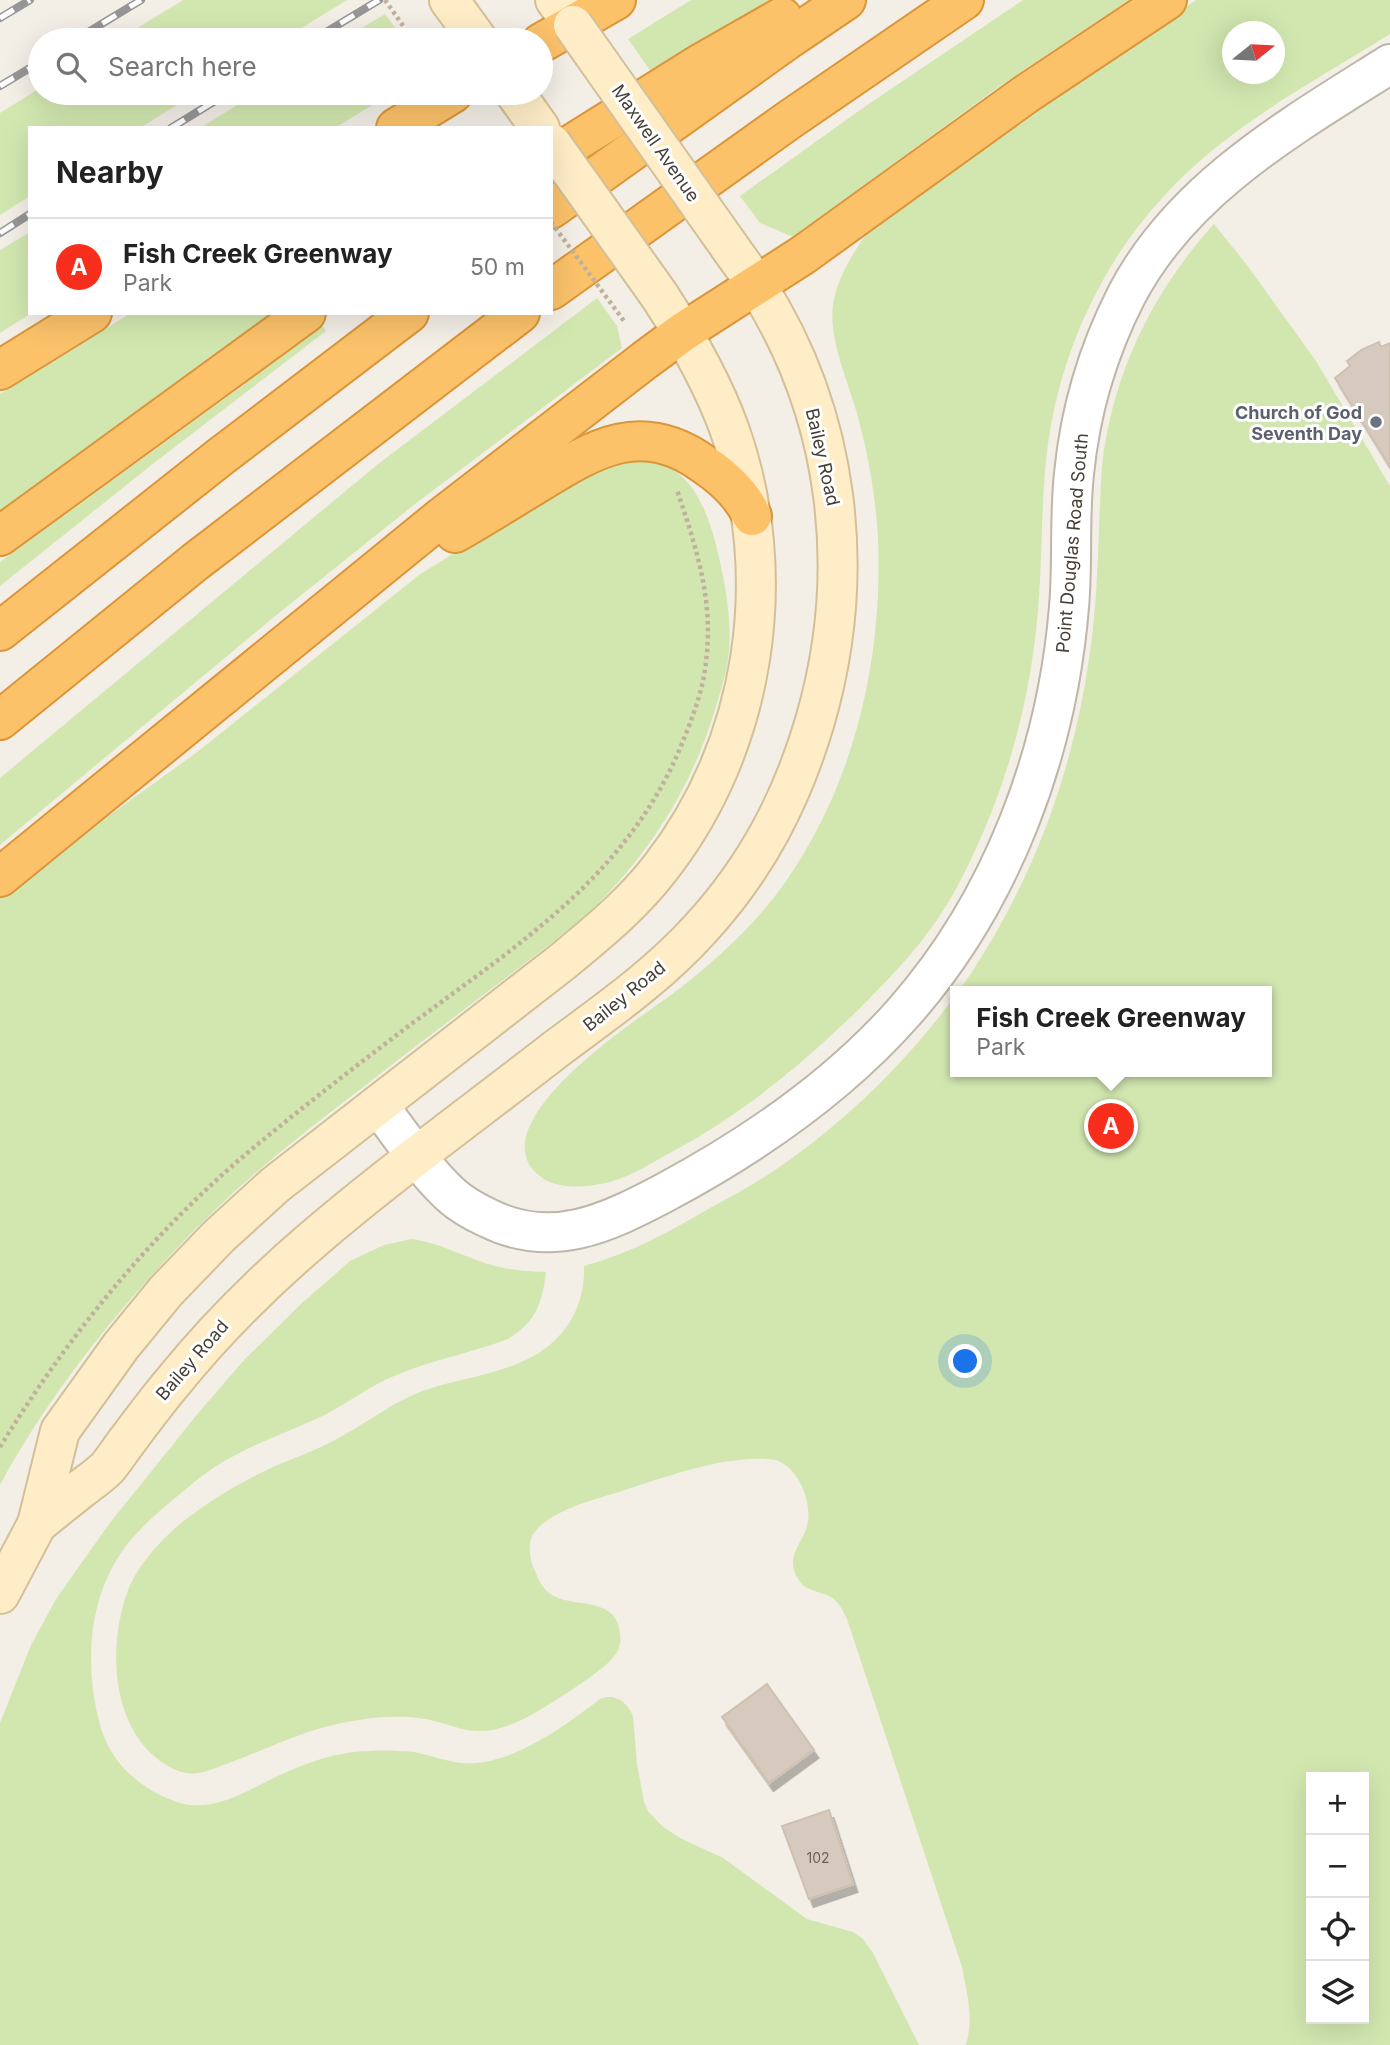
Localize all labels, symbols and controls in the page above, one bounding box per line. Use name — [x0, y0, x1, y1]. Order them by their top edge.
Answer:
north arrow — [1222, 21, 1285, 84]
search box — [28, 28, 553, 105]
icon: search — [52, 48, 90, 86]
text: Search here — [108, 51, 257, 82]
street label: Maxwell Avenue — [608, 80, 704, 206]
text: Nearby — [56, 154, 164, 190]
text: Fish Creek Greenway — [123, 238, 393, 269]
text: A — [70, 253, 88, 281]
text: 50 m — [470, 253, 525, 281]
text: Park — [123, 269, 172, 297]
place label: Church of God Seventh Day — [1235, 402, 1362, 444]
street label: Bailey Road — [802, 406, 844, 508]
marker: Church of God Seventh Day — [1368, 414, 1384, 430]
street label: Point Douglas Road South — [1052, 432, 1092, 654]
street label: Bailey Road — [579, 957, 669, 1035]
popup — [950, 986, 1272, 1077]
text: Fish Creek Greenway — [976, 1002, 1246, 1033]
text: Park — [976, 1033, 1025, 1061]
pin: A — [1088, 1100, 1134, 1152]
street label: Bailey Road — [151, 1316, 233, 1404]
your location — [948, 1344, 982, 1378]
map controls — [1306, 1772, 1369, 2024]
button: + — [1306, 1772, 1369, 1835]
button: − — [1306, 1835, 1369, 1898]
house number: 102 — [806, 1849, 830, 1866]
button: locate — [1306, 1898, 1369, 1961]
button: layers — [1306, 1961, 1369, 2024]

